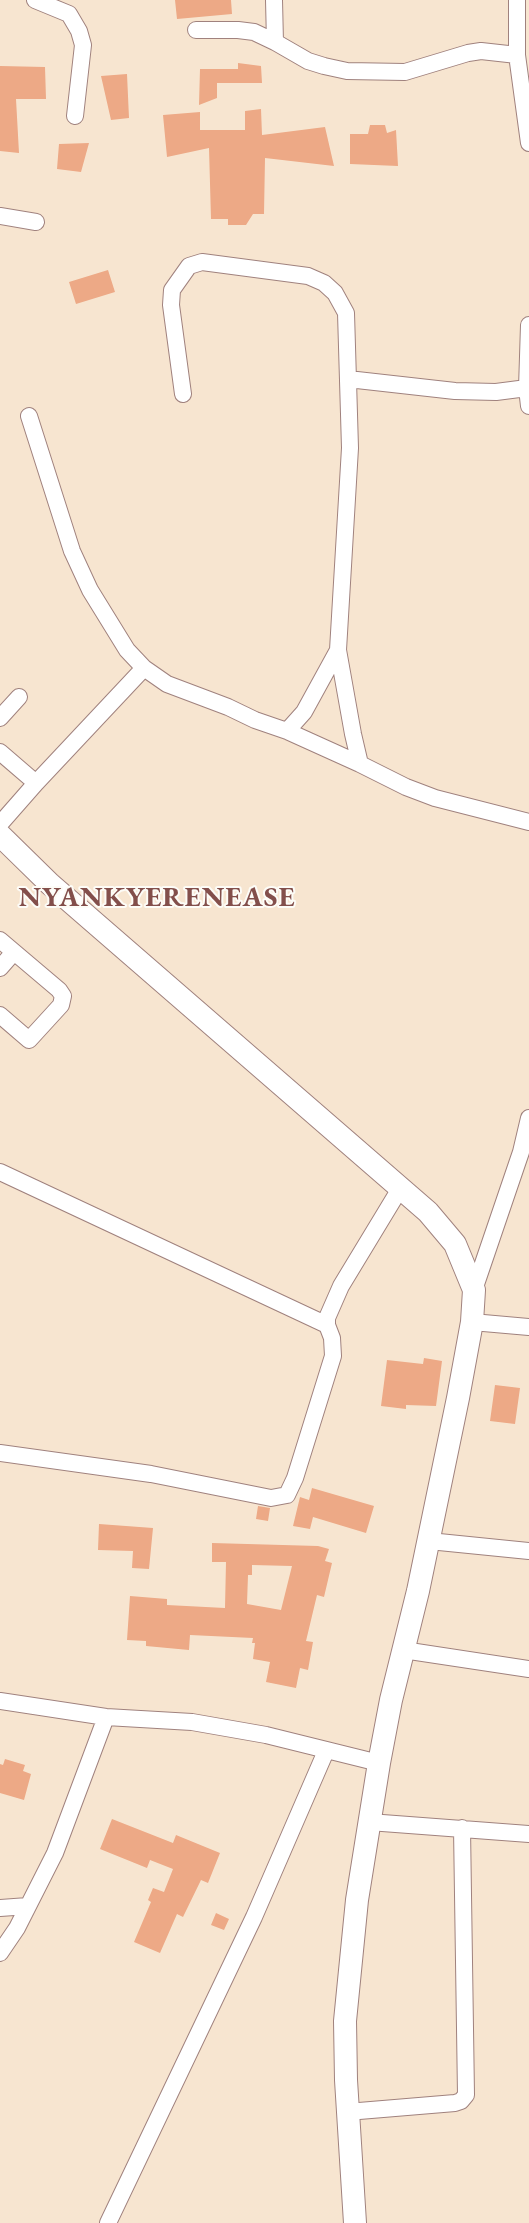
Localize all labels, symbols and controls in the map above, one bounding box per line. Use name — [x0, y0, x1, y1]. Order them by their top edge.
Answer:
district label: NYANKYERENEASE — [17, 881, 297, 915]

